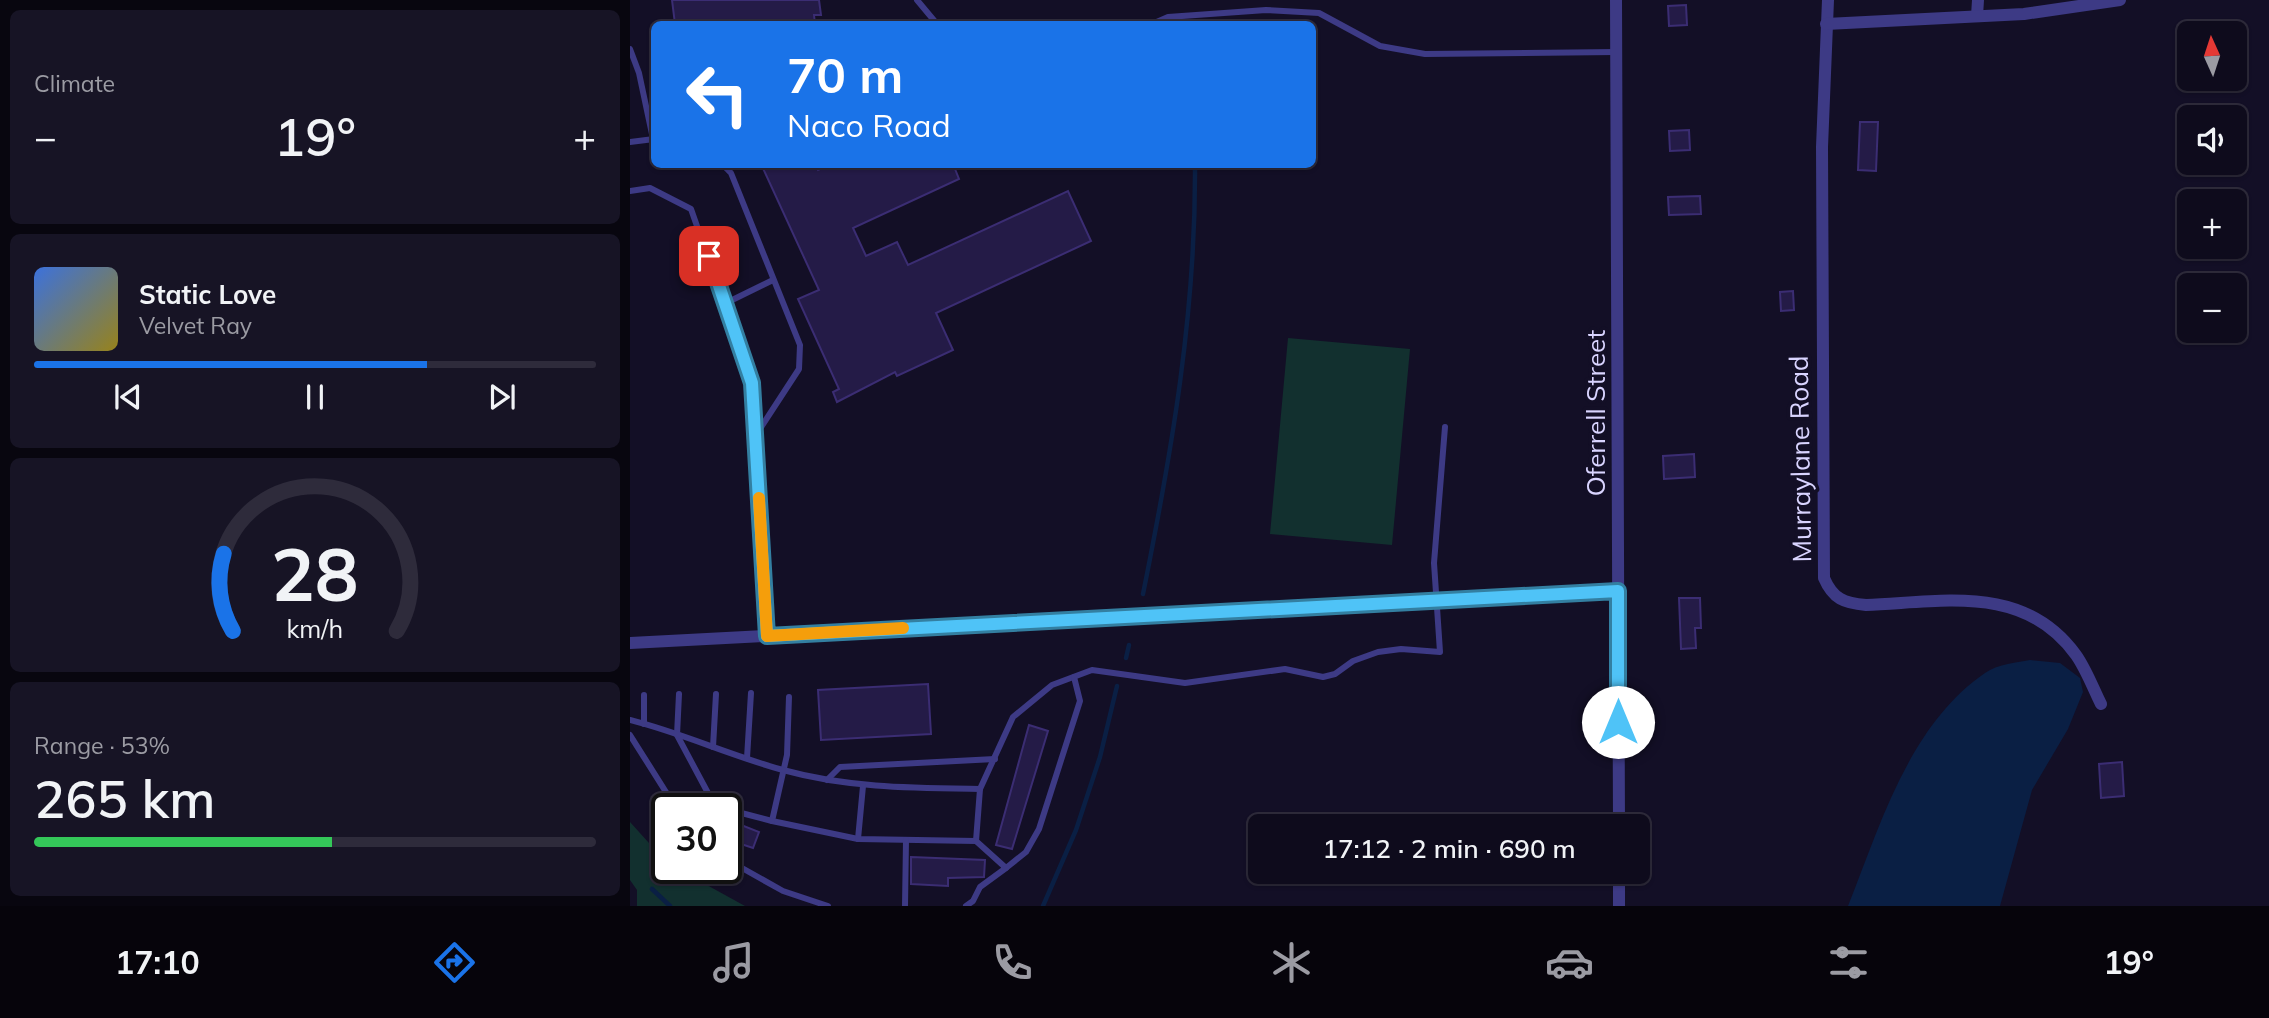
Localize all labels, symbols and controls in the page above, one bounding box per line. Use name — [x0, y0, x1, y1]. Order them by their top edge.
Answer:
north arrow — [2177, 21, 2247, 91]
map controls — [2177, 21, 2247, 343]
text: 70 m — [787, 44, 903, 105]
icon: left — [672, 49, 763, 140]
text: Climate — [34, 69, 115, 98]
text: 19° — [274, 104, 356, 169]
text: Naco Road — [787, 105, 951, 145]
button: sound — [2177, 105, 2247, 175]
text: − — [34, 113, 57, 161]
text: + — [573, 113, 596, 161]
button: + — [2177, 189, 2247, 259]
pin — [679, 226, 739, 286]
icon: arrive — [690, 237, 728, 275]
button: − — [2177, 273, 2247, 343]
text: Static Love — [139, 278, 276, 311]
text: Velvet Ray — [139, 311, 252, 340]
street label: Oferrell Street — [1579, 330, 1612, 496]
street label: Murraylane Road — [1782, 355, 1818, 563]
icon: previous — [109, 378, 147, 416]
icon: pause — [296, 378, 334, 416]
icon: next — [483, 378, 521, 416]
text: 28 — [271, 528, 359, 619]
text: km/h — [287, 613, 343, 644]
position arrow — [1581, 685, 1655, 759]
text: Range · 53% — [34, 731, 170, 760]
text: 265 km — [34, 766, 215, 831]
speed limit sign: 30 — [651, 793, 742, 884]
text: 17:12 · 2 min · 690 m — [1322, 832, 1576, 865]
icon: directions — [430, 938, 479, 987]
icon: music — [709, 938, 758, 987]
icon: phone — [988, 938, 1037, 987]
icon: climate — [1267, 938, 1316, 987]
icon: car — [1545, 938, 1594, 987]
icon: filters — [1824, 938, 1873, 987]
text: 17:10 — [115, 942, 200, 982]
text: 19° — [2103, 942, 2154, 982]

